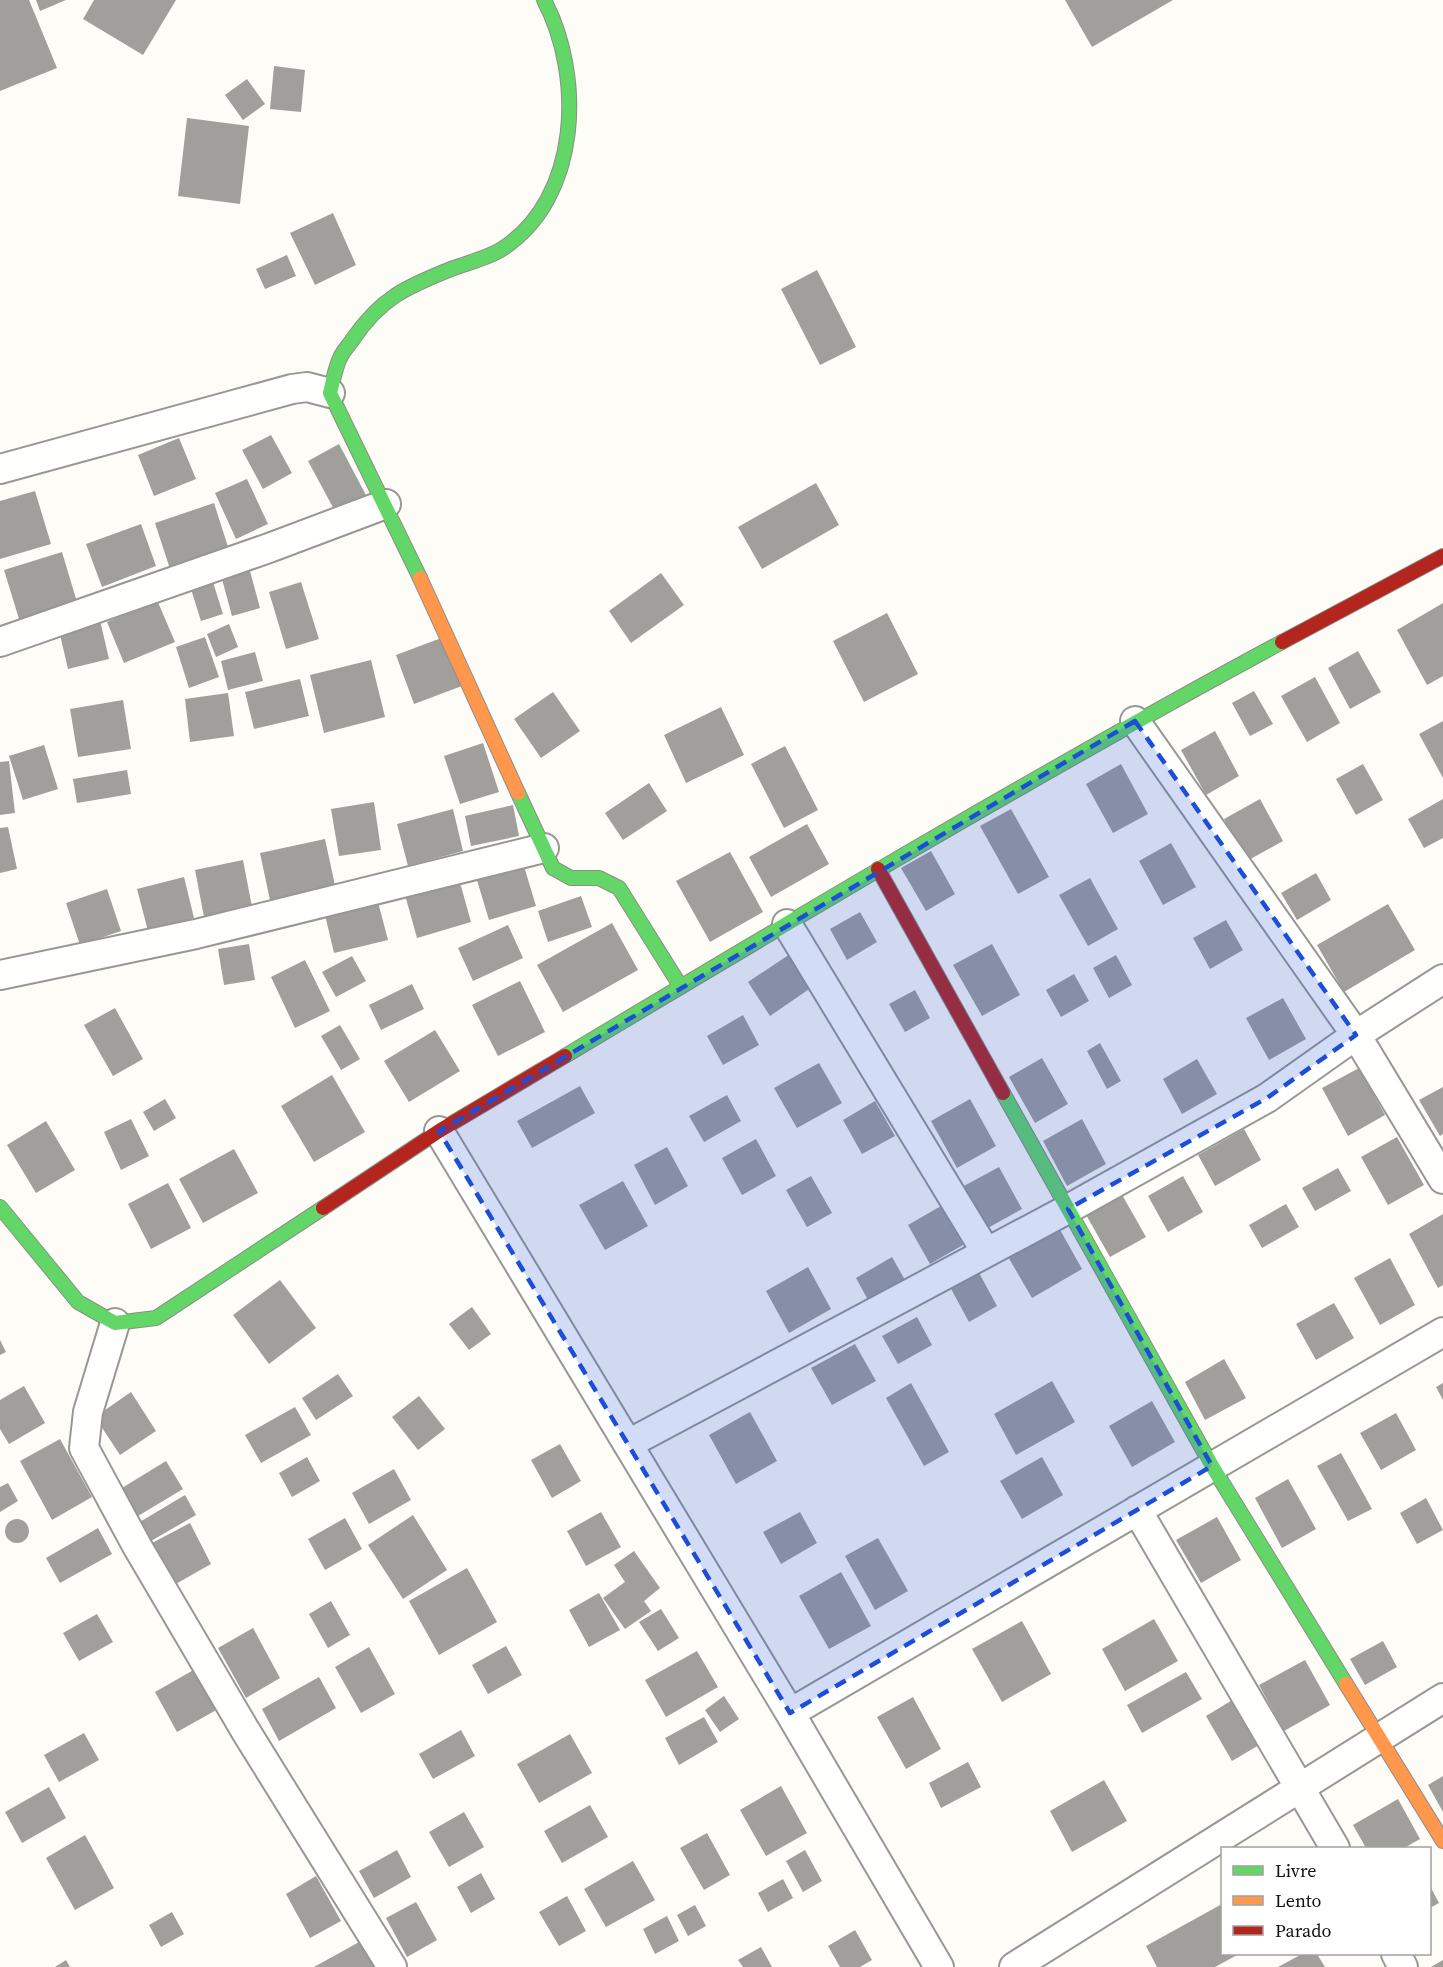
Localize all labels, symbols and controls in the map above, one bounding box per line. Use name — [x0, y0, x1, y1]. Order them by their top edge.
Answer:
legend — [1221, 1847, 1431, 1955]
text: Livre — [1275, 1858, 1317, 1883]
text: Lento — [1275, 1888, 1322, 1913]
text: Parado — [1275, 1918, 1331, 1943]

